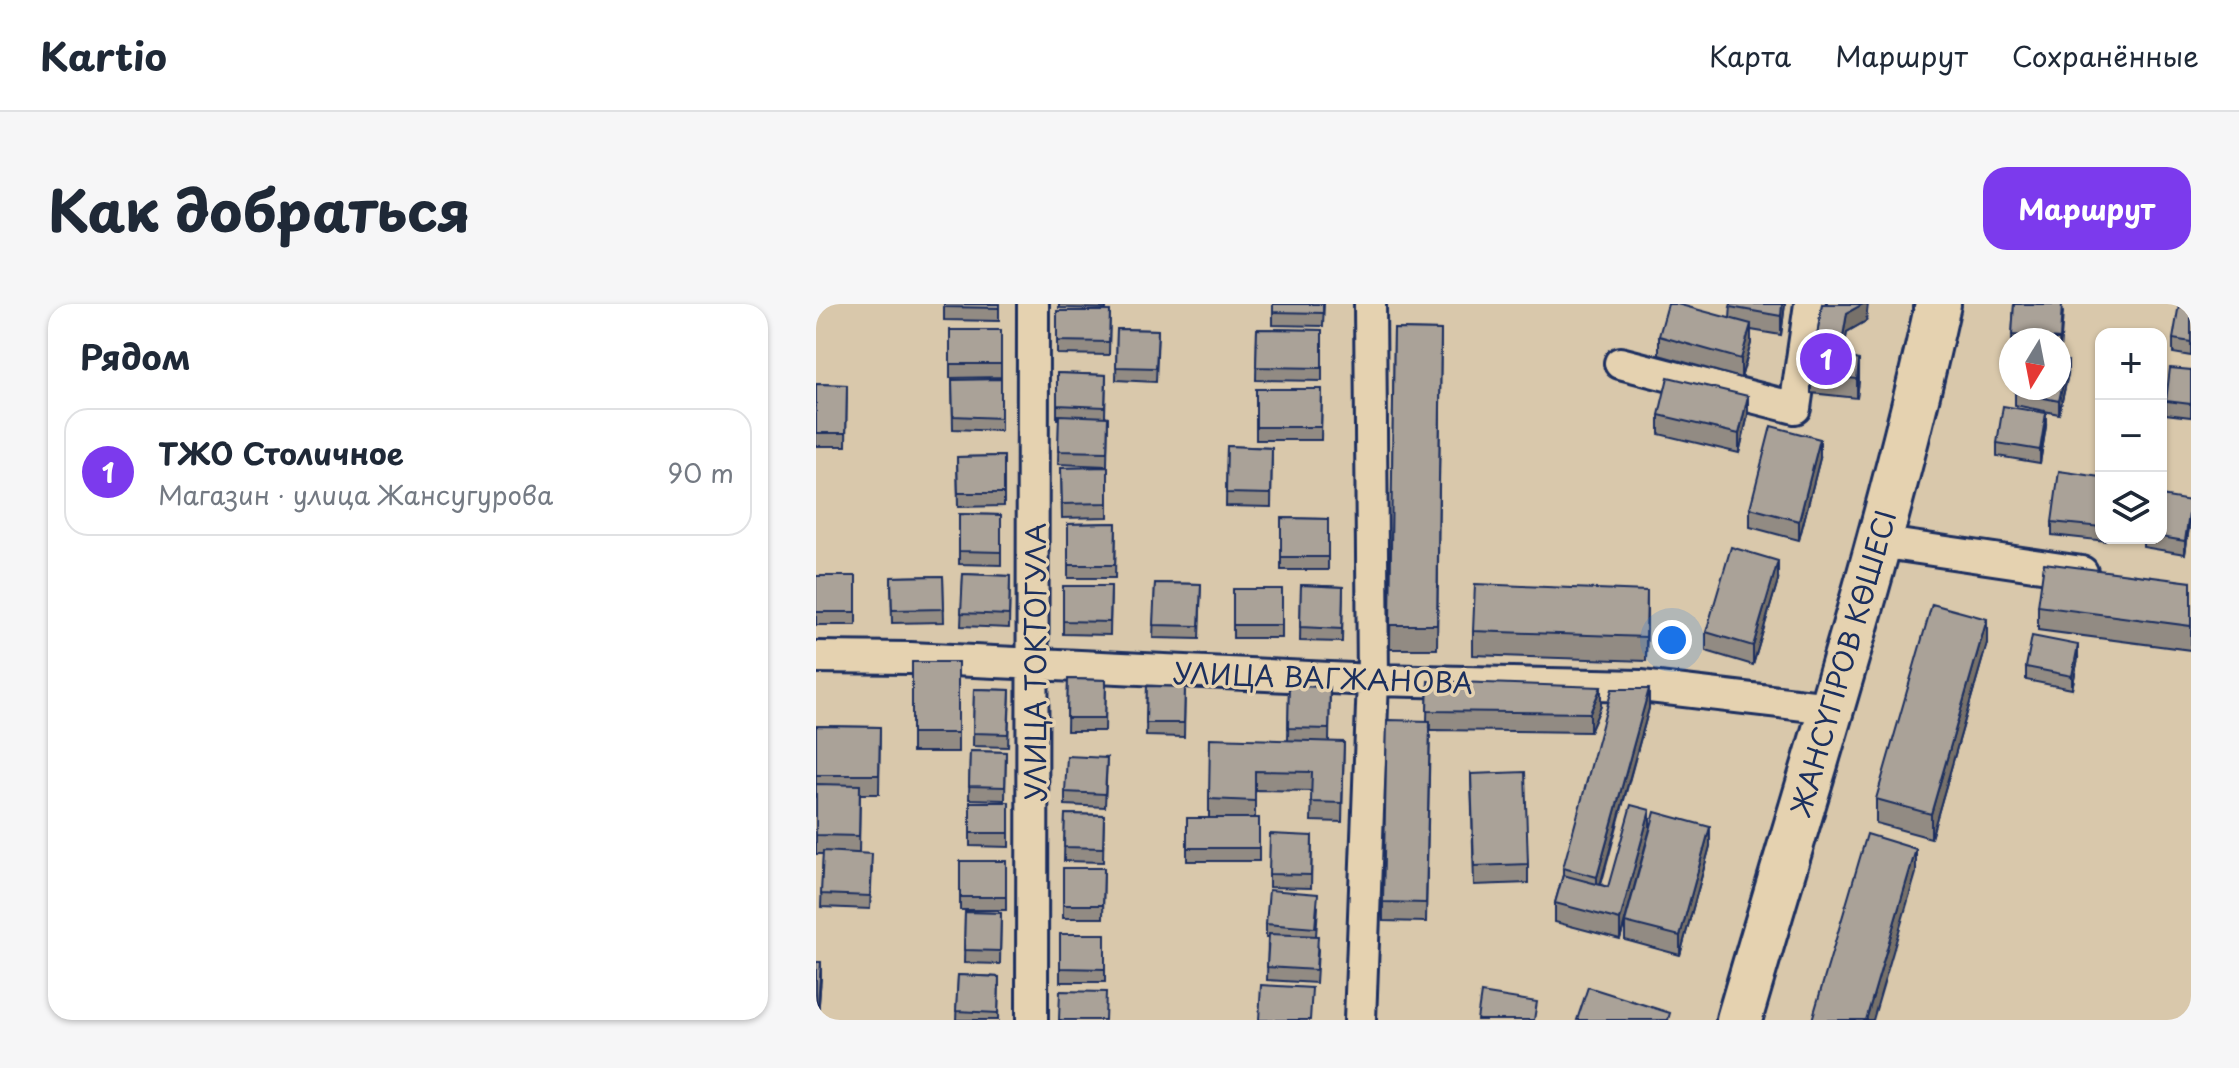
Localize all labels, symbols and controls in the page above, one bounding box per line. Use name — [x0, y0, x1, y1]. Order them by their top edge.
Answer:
text: Kartio — [40, 27, 167, 84]
text: Карта — [1709, 34, 1791, 77]
text: Маршрут — [1835, 34, 1968, 77]
text: Сохранённые — [2012, 34, 2199, 77]
text: Как добраться — [48, 166, 471, 251]
button: Маршрут — [1983, 167, 2191, 250]
north arrow — [1999, 328, 2071, 400]
map controls — [2095, 328, 2167, 544]
button: + — [2095, 328, 2167, 400]
pin: 1 — [1800, 329, 1852, 389]
text: Рядом — [80, 330, 191, 382]
button: − — [2095, 400, 2167, 472]
text: ТЖО Столичное — [158, 430, 404, 475]
text: 1 — [102, 453, 114, 492]
text: 90 m — [667, 453, 734, 492]
button: layers — [2095, 472, 2167, 544]
text: Магазин · улица Жансугурова — [158, 475, 553, 514]
street label: ЖАНСҮГІРОВ КӨШЕСІ — [1778, 505, 1906, 821]
street label: УЛИЦА ТОКТОГУЛА — [1013, 523, 1056, 801]
your location — [1652, 620, 1692, 660]
street label: УЛИЦА ВАГЖАНОВА — [1172, 650, 1474, 704]

